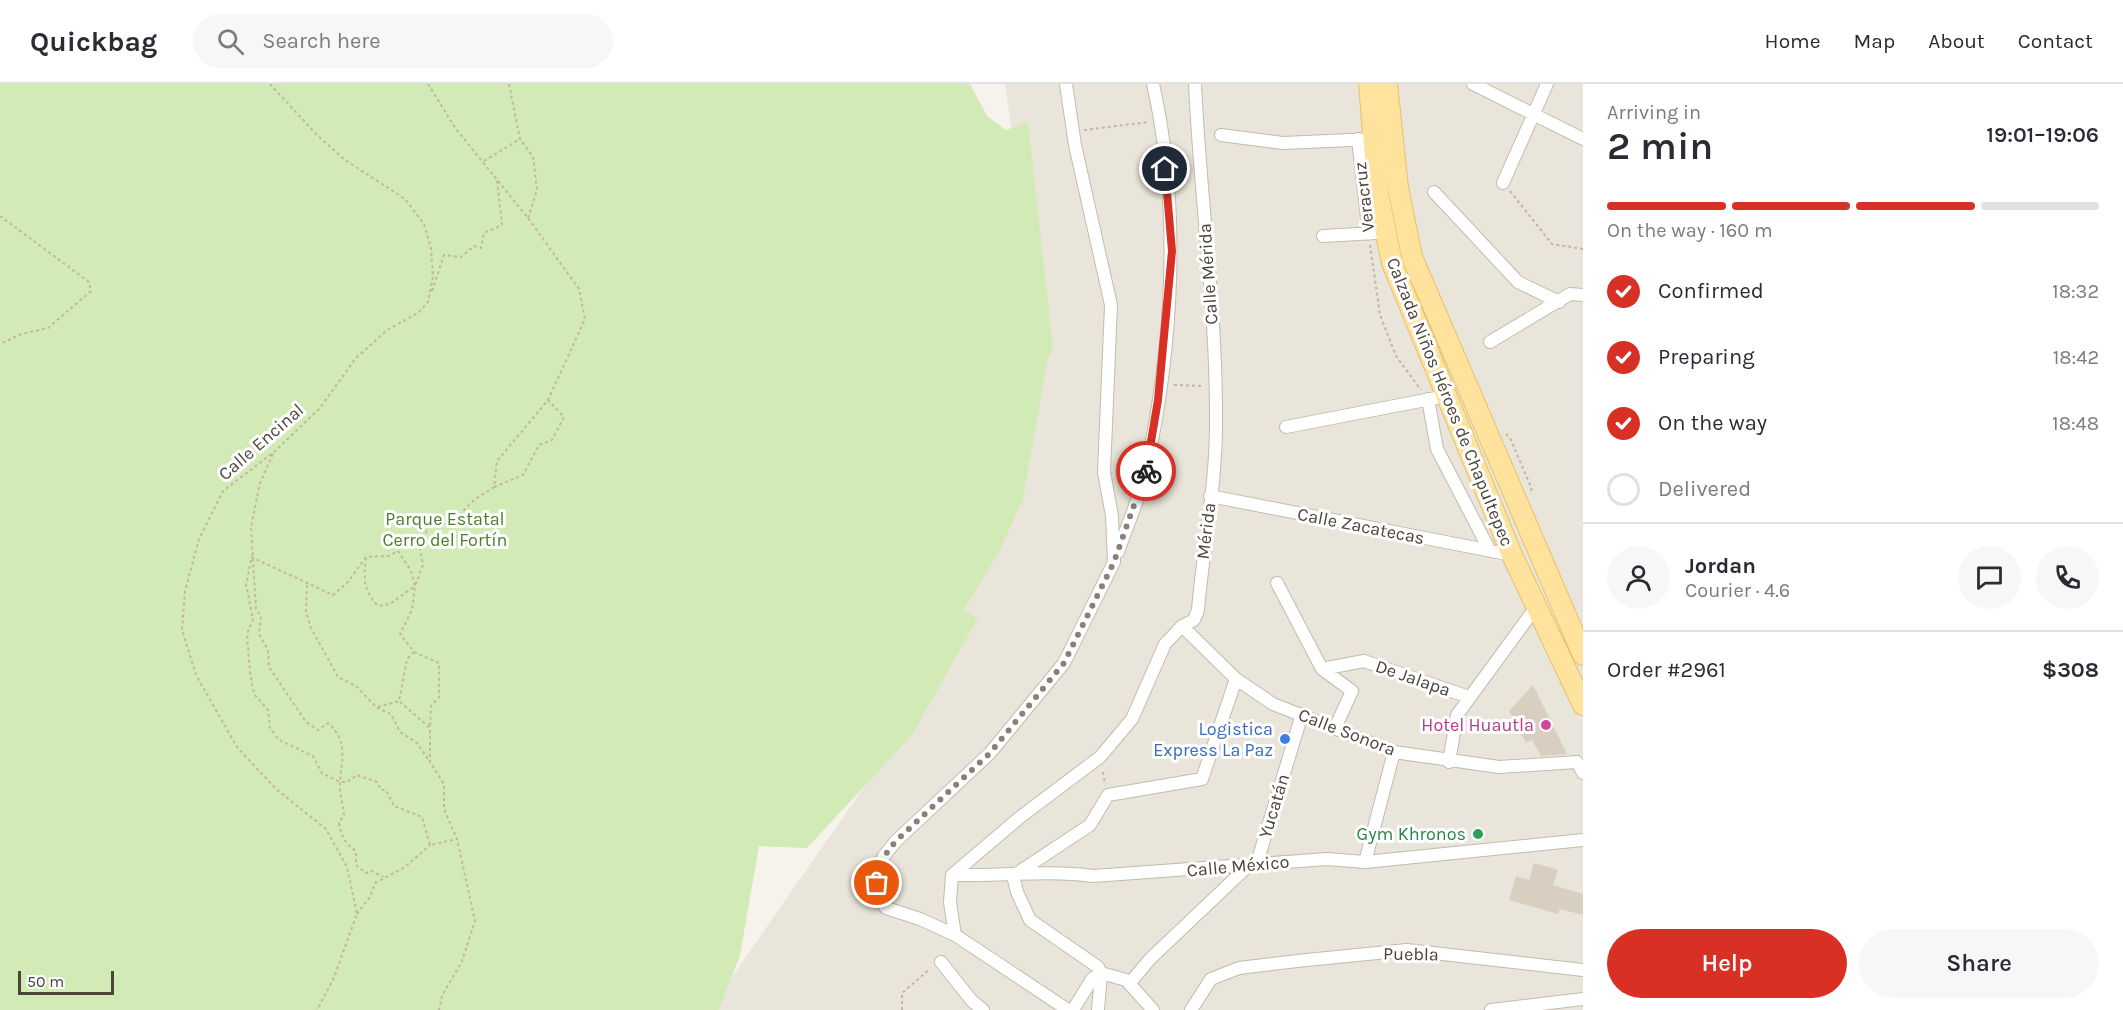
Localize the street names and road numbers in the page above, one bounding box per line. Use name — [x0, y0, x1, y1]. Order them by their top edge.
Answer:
street label: Veracruz — [1349, 161, 1379, 233]
street label: Calle Mérida — [1193, 223, 1223, 325]
street label: Calzada Niños Héroes de Chapultepec — [1382, 254, 1518, 550]
street label: Calle Encinal — [214, 399, 308, 485]
street label: Mérida — [1192, 501, 1220, 561]
street label: Calle Zacatecas — [1296, 503, 1426, 549]
street label: De Jalapa — [1373, 655, 1453, 701]
street label: Calle Sonora — [1295, 703, 1399, 761]
street label: Yucatán — [1254, 771, 1294, 841]
street label: Calle México — [1186, 851, 1290, 881]
street label: Puebla — [1383, 943, 1439, 965]

